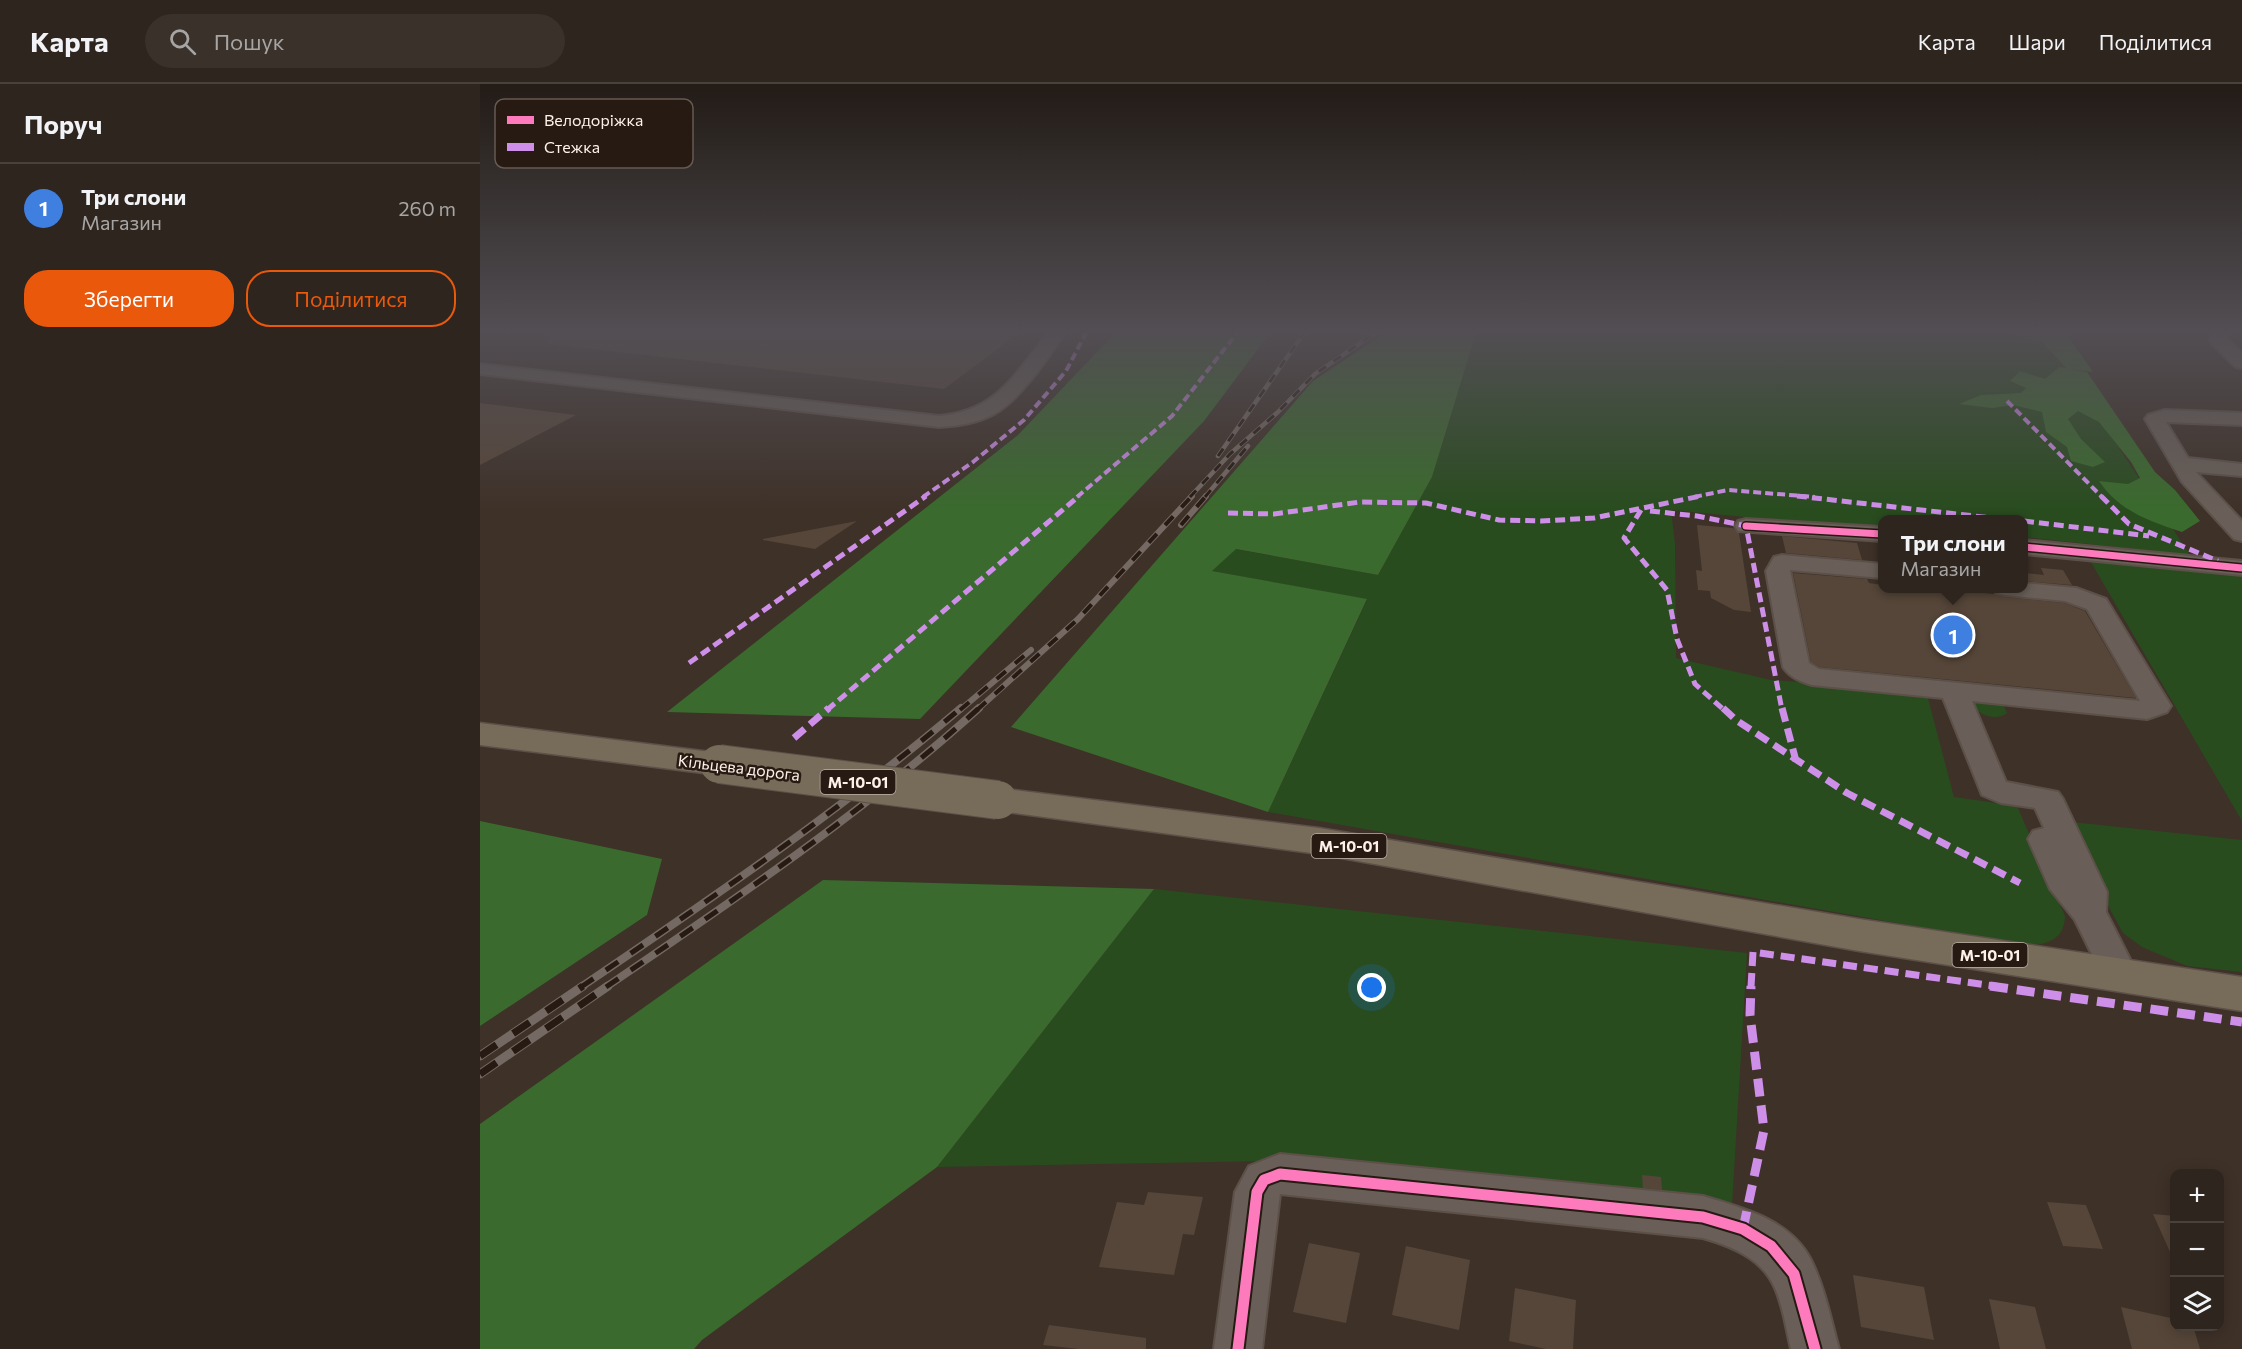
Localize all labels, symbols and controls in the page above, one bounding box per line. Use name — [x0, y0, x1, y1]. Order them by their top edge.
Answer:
search box — [145, 14, 565, 68]
text: Карта — [30, 24, 109, 58]
icon: search — [166, 25, 199, 58]
text: Пошук — [214, 28, 285, 55]
text: Карта — [1918, 29, 1976, 54]
text: Шари — [2009, 29, 2066, 54]
text: Поділитися — [2099, 29, 2212, 54]
legend — [495, 99, 693, 168]
text: Поруч — [24, 108, 102, 139]
text: Велодоріжка — [544, 110, 643, 129]
text: Стежка — [544, 137, 600, 156]
text: Три слони — [81, 183, 186, 210]
text: 1 — [39, 196, 48, 220]
text: 260 m — [398, 196, 456, 220]
text: Магазин — [81, 210, 162, 234]
button: Зберегти — [24, 270, 234, 327]
button: Поділитися — [246, 270, 456, 327]
popup — [1878, 515, 2028, 593]
text: Три слони — [1900, 529, 2006, 556]
text: Магазин — [1900, 556, 1981, 580]
pin: 1 — [1934, 612, 1972, 658]
street label: Кільцева дорога — [677, 750, 801, 784]
road number: М-10-01 — [820, 770, 896, 794]
road number: М-10-01 — [1312, 834, 1386, 858]
road number: М-10-01 — [1952, 943, 2027, 967]
your location — [1357, 973, 1386, 1002]
map controls — [2170, 1169, 2224, 1331]
button: + — [2170, 1169, 2224, 1223]
button: − — [2170, 1223, 2224, 1277]
button: layers — [2170, 1277, 2224, 1331]

